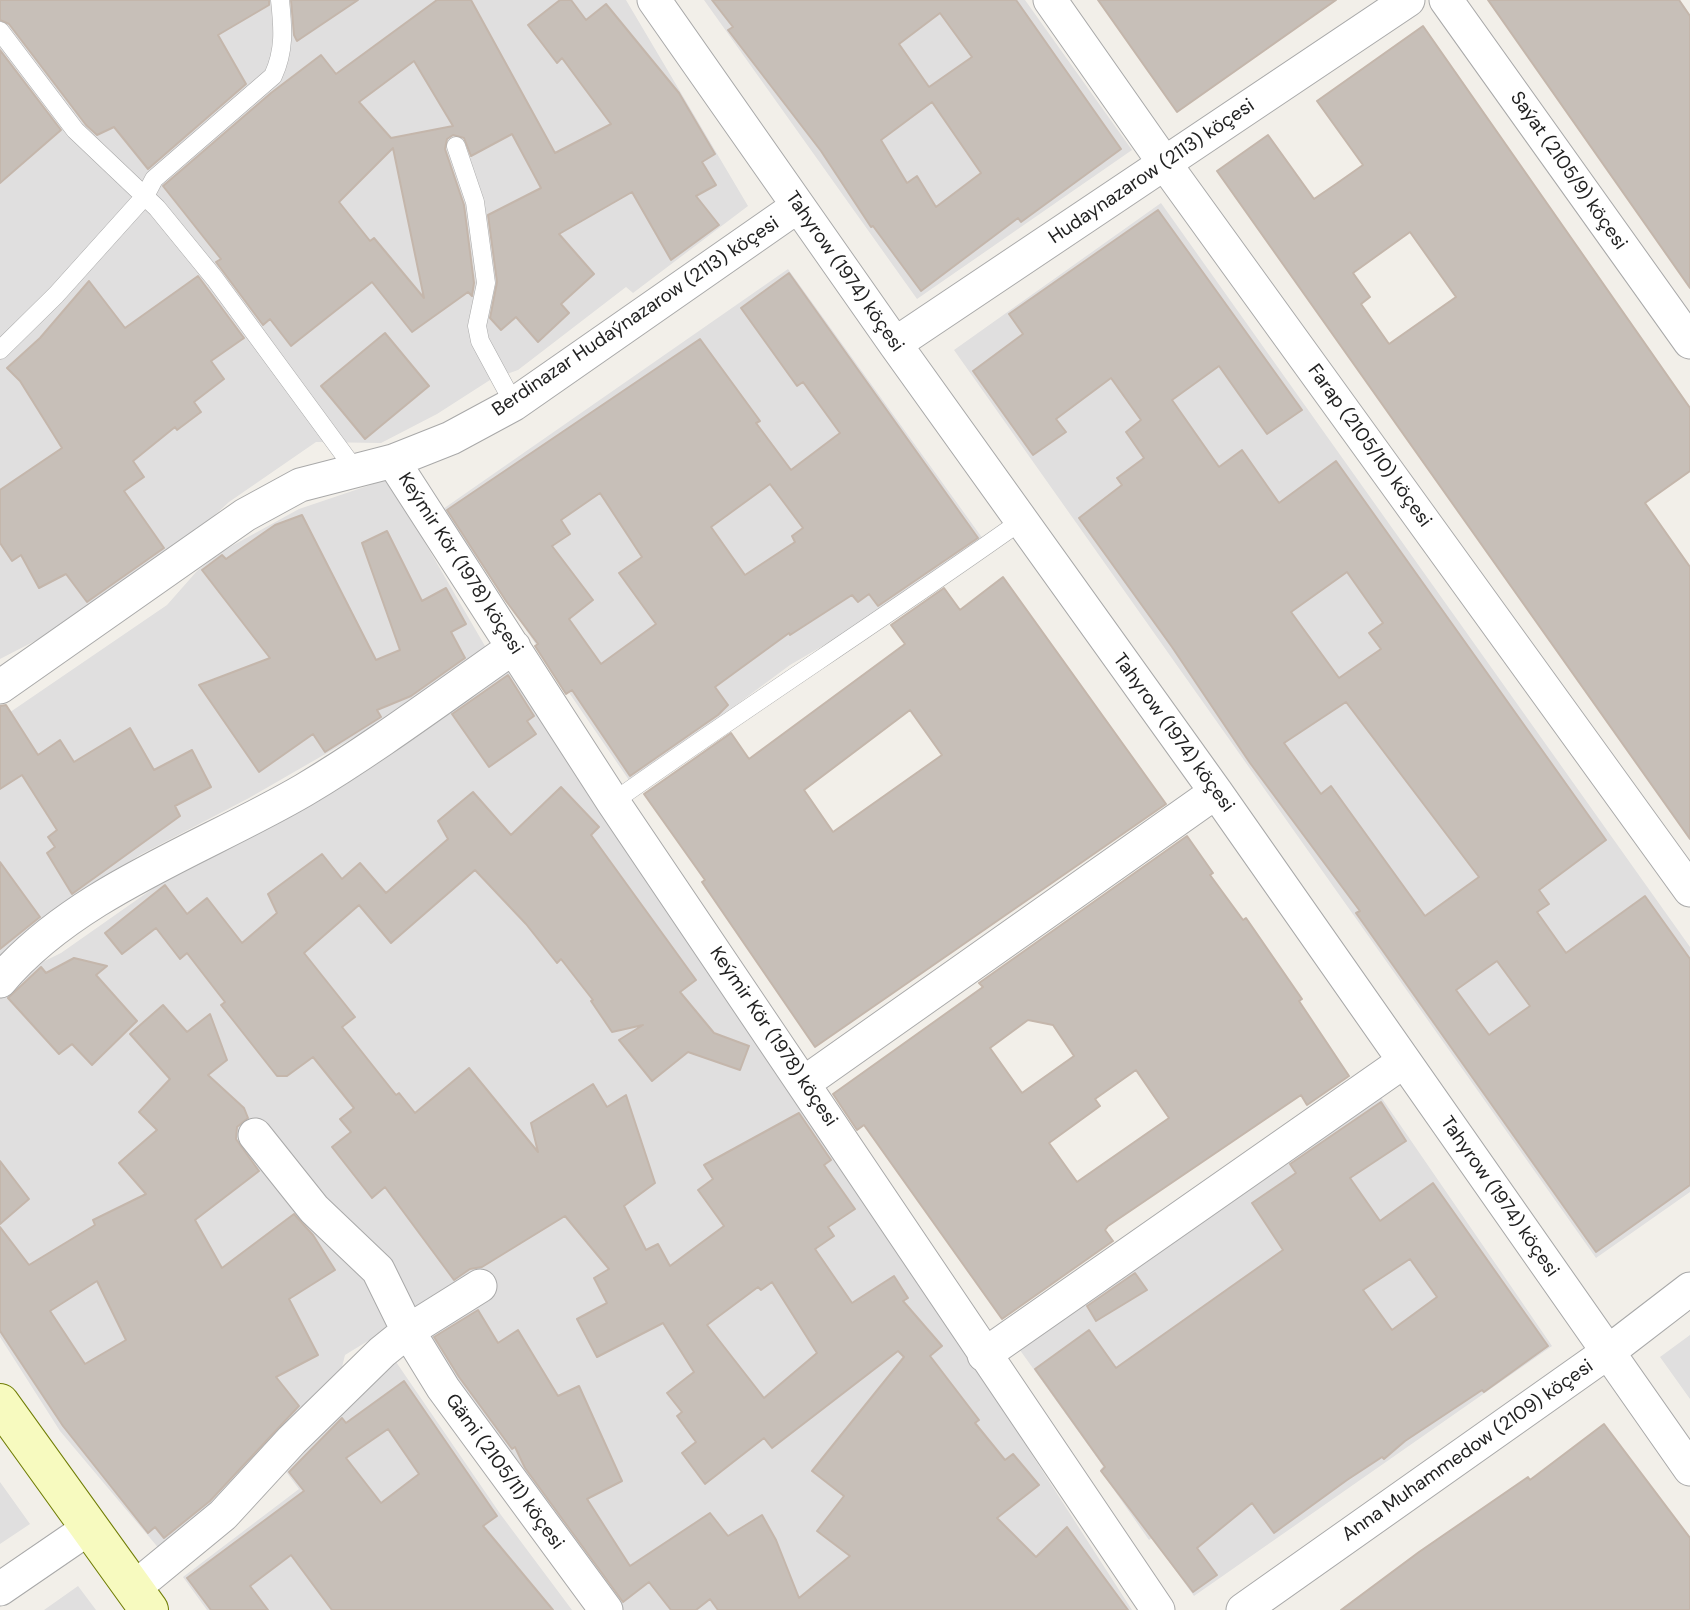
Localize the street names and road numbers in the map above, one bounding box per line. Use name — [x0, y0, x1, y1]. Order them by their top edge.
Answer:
street label: Saýat (2105/9) köçesi — [1505, 88, 1631, 254]
street label: Hudaynazarow (2113) köçesi — [1045, 95, 1259, 249]
street label: Tahyrow (1974) köçesi — [780, 187, 908, 357]
street label: Berdinazar Hudaýnazarow (2113) köçesi — [488, 212, 784, 422]
street label: Farap (2105/10) köçesi — [1302, 360, 1436, 532]
street label: Keýmir Kör (1978) köçesi — [393, 469, 527, 659]
street label: Tahyrow (1974) köçesi — [1108, 649, 1238, 817]
street label: Keýmir Kör (1978) köçesi — [704, 943, 842, 1131]
street label: Tahyrow (1974) köçesi — [1435, 1112, 1563, 1282]
street label: Anna Muhammedow (2109) köçesi — [1338, 1355, 1598, 1547]
street label: Gämi (2105/11) köçesi — [440, 1390, 568, 1554]

